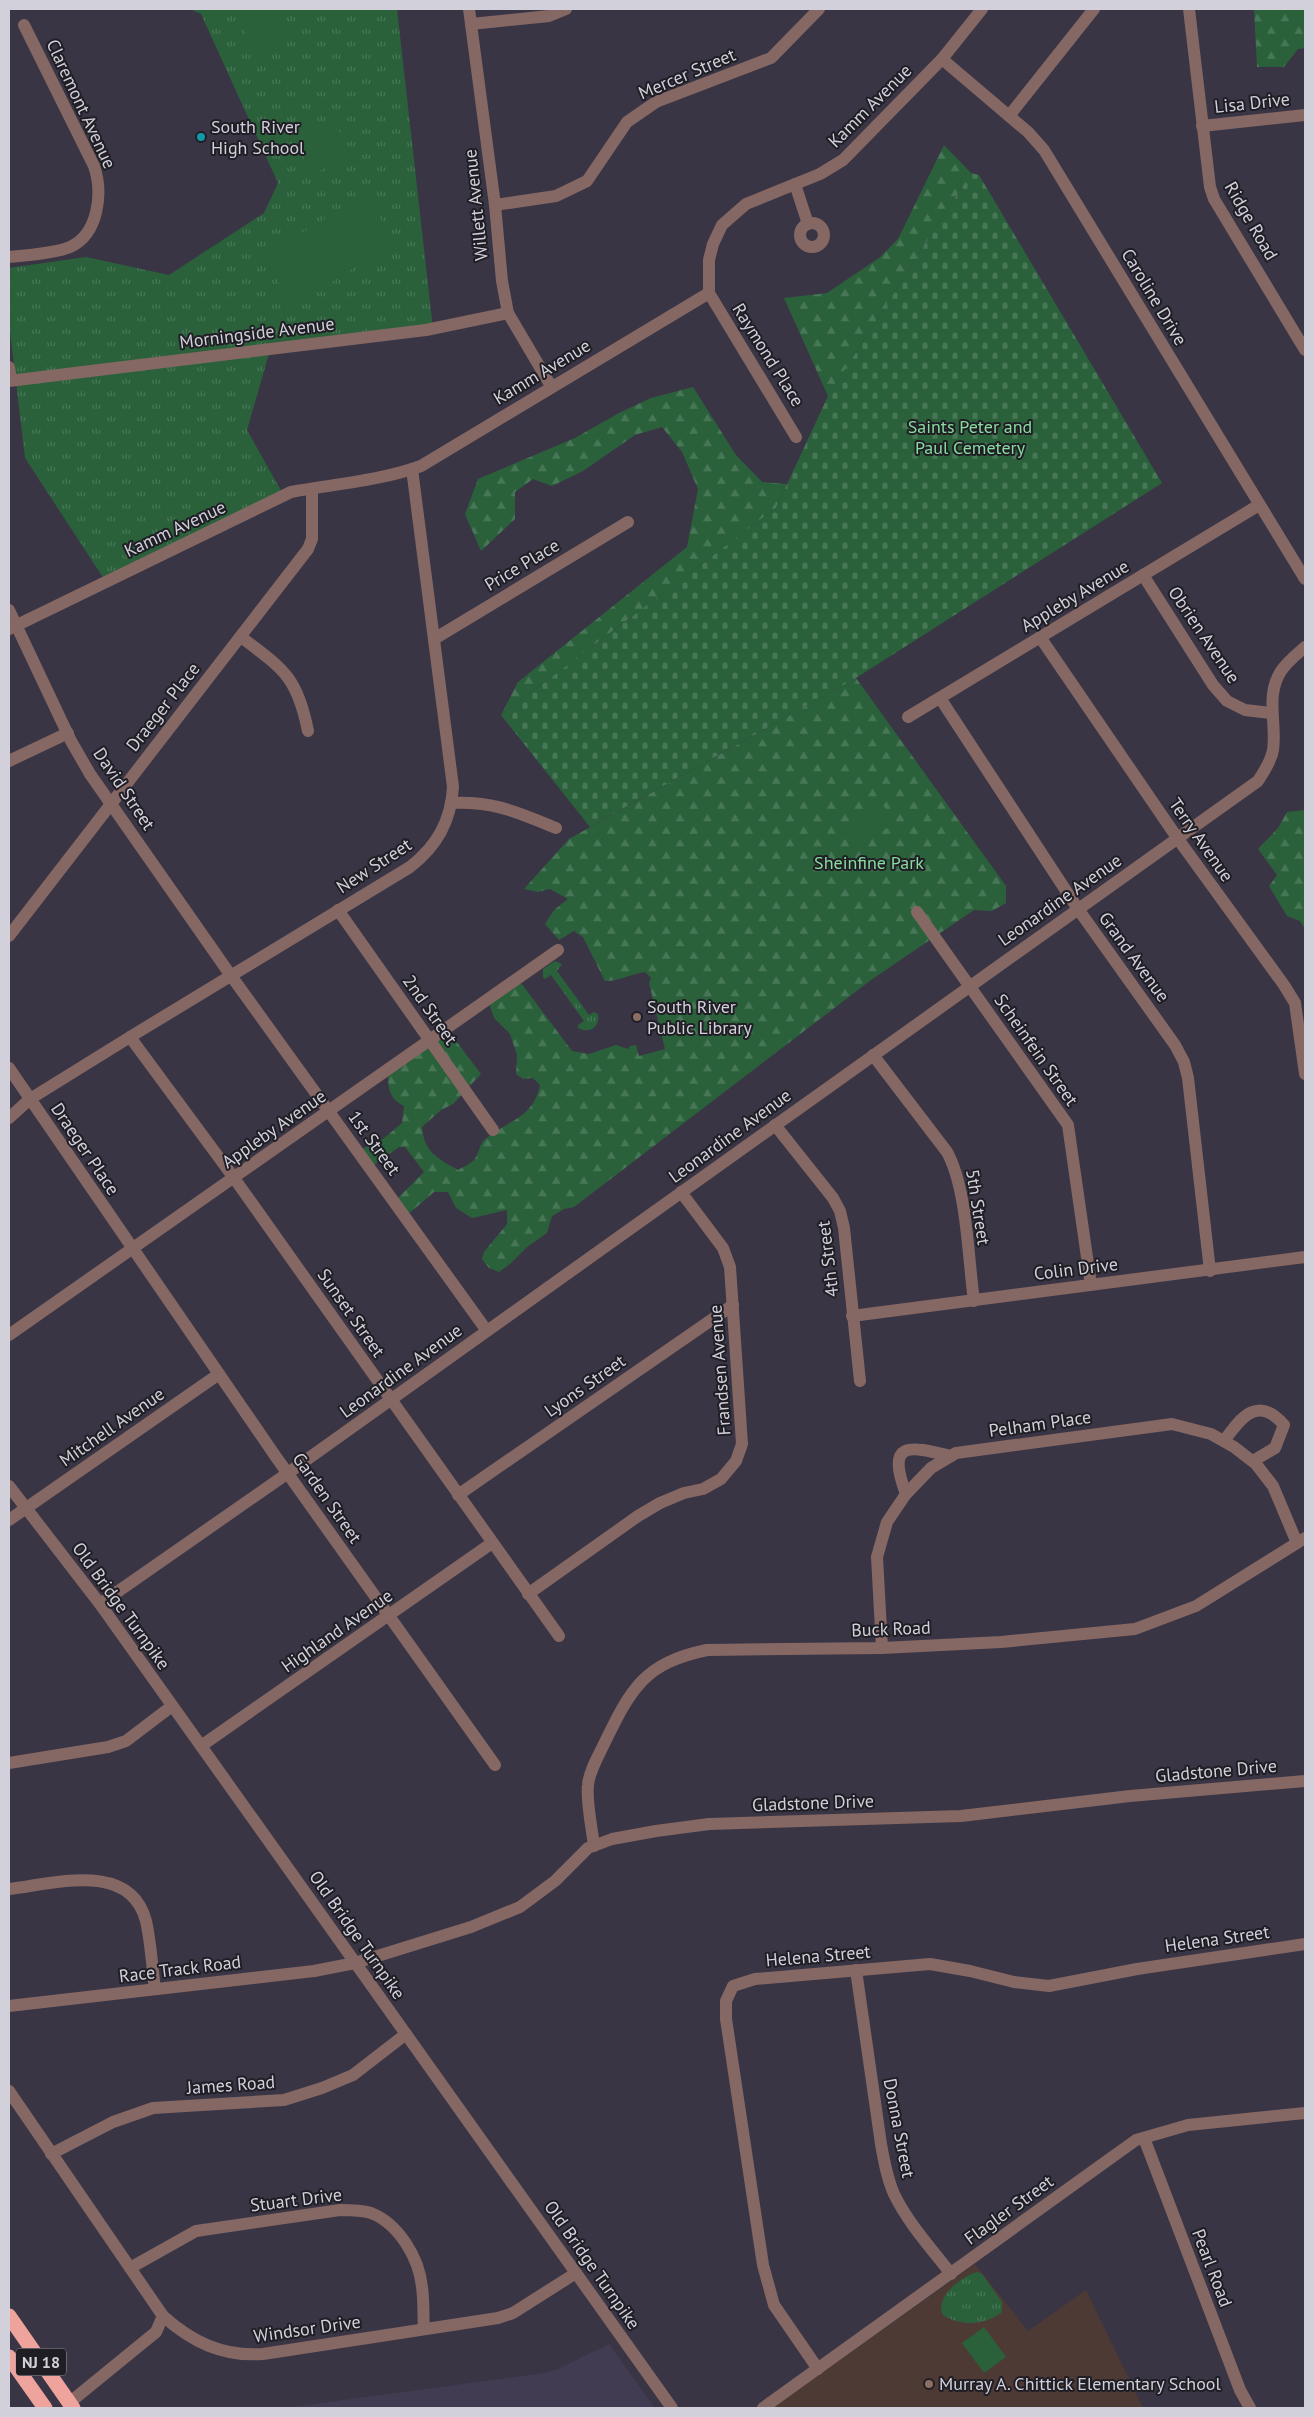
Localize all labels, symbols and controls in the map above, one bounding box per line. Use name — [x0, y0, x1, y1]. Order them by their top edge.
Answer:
street label: Claremont Avenue — [41, 35, 122, 172]
street label: Mercer Street — [635, 43, 739, 104]
street label: Kamm Avenue — [823, 59, 916, 152]
street label: Lisa Drive — [1213, 87, 1291, 118]
place label: South River High School — [211, 115, 305, 159]
marker: South River High School — [195, 131, 207, 143]
street label: Willett Avenue — [458, 148, 493, 262]
street label: Ridge Road — [1220, 177, 1283, 264]
street label: Caroline Drive — [1117, 244, 1192, 349]
street label: Raymond Place — [728, 299, 809, 411]
street label: Morningside Avenue — [178, 312, 336, 353]
street label: Kamm Avenue — [489, 334, 594, 410]
park label: Saints Peter and Paul Cemetery — [908, 415, 1032, 459]
street label: Kamm Avenue — [120, 495, 229, 562]
street label: Price Place — [480, 533, 563, 596]
street label: Appleby Avenue — [1016, 554, 1133, 637]
street label: Obrien Avenue — [1163, 582, 1245, 688]
street label: Draeger Place — [121, 658, 204, 756]
street label: David Street — [88, 743, 160, 834]
street label: Terry Avenue — [1164, 793, 1239, 886]
street label: New Street — [332, 833, 415, 898]
street label: Leonardine Avenue — [993, 848, 1126, 951]
park label: Sheinfine Park — [814, 851, 924, 874]
street label: Grand Avenue — [1094, 907, 1175, 1006]
street label: 2nd Street — [398, 970, 463, 1049]
street label: Scheinfein Street — [989, 989, 1084, 1110]
place label: South River Public Library — [647, 995, 752, 1039]
marker: South River Public Library — [631, 1011, 643, 1023]
street label: Leonardine Avenue — [664, 1083, 795, 1188]
street label: Appleby Avenue — [217, 1084, 330, 1173]
street label: Draeger Place — [46, 1098, 125, 1199]
street label: 1st Street — [343, 1106, 406, 1180]
street label: 5th Street — [961, 1167, 996, 1247]
street label: 4th Street — [811, 1220, 844, 1298]
street label: Colin Drive — [1033, 1252, 1119, 1285]
street label: Sunset Street — [313, 1264, 390, 1361]
street label: Frandsen Avenue — [703, 1304, 736, 1436]
street label: Leonardine Avenue — [335, 1318, 466, 1423]
street label: Lyons Street — [540, 1349, 630, 1422]
street label: Mitchell Avenue — [55, 1382, 169, 1471]
street label: Pelham Place — [987, 1405, 1093, 1442]
street label: Garden Street — [288, 1448, 367, 1548]
street label: Old Bridge Turnpike — [67, 1537, 175, 1674]
street label: Highland Avenue — [277, 1584, 397, 1677]
street label: Buck Road — [851, 1616, 931, 1641]
street label: Gladstone Drive — [1154, 1754, 1278, 1787]
street label: Gladstone Drive — [752, 1789, 874, 1816]
street label: Old Bridge Turnpike — [304, 1866, 410, 2004]
street label: Helena Street — [1163, 1920, 1271, 1957]
street label: Helena Street — [765, 1939, 871, 1972]
street label: Race Track Road — [118, 1950, 242, 1987]
street label: James Road — [185, 2070, 276, 2099]
street label: Donna Street — [879, 2076, 920, 2180]
street label: Flagler Street — [960, 2170, 1058, 2250]
street label: Stuart Drive — [249, 2182, 343, 2217]
street label: Old Bridge Turnpike — [539, 2196, 645, 2334]
street label: Pearl Road — [1187, 2226, 1238, 2310]
street label: Windsor Drive — [252, 2310, 362, 2347]
road number: NJ 18 — [16, 2348, 66, 2376]
place label: Murray A. Chittick Elementary School — [939, 2372, 1221, 2395]
marker: Murray A. Chittick Elementary School — [923, 2378, 935, 2390]

